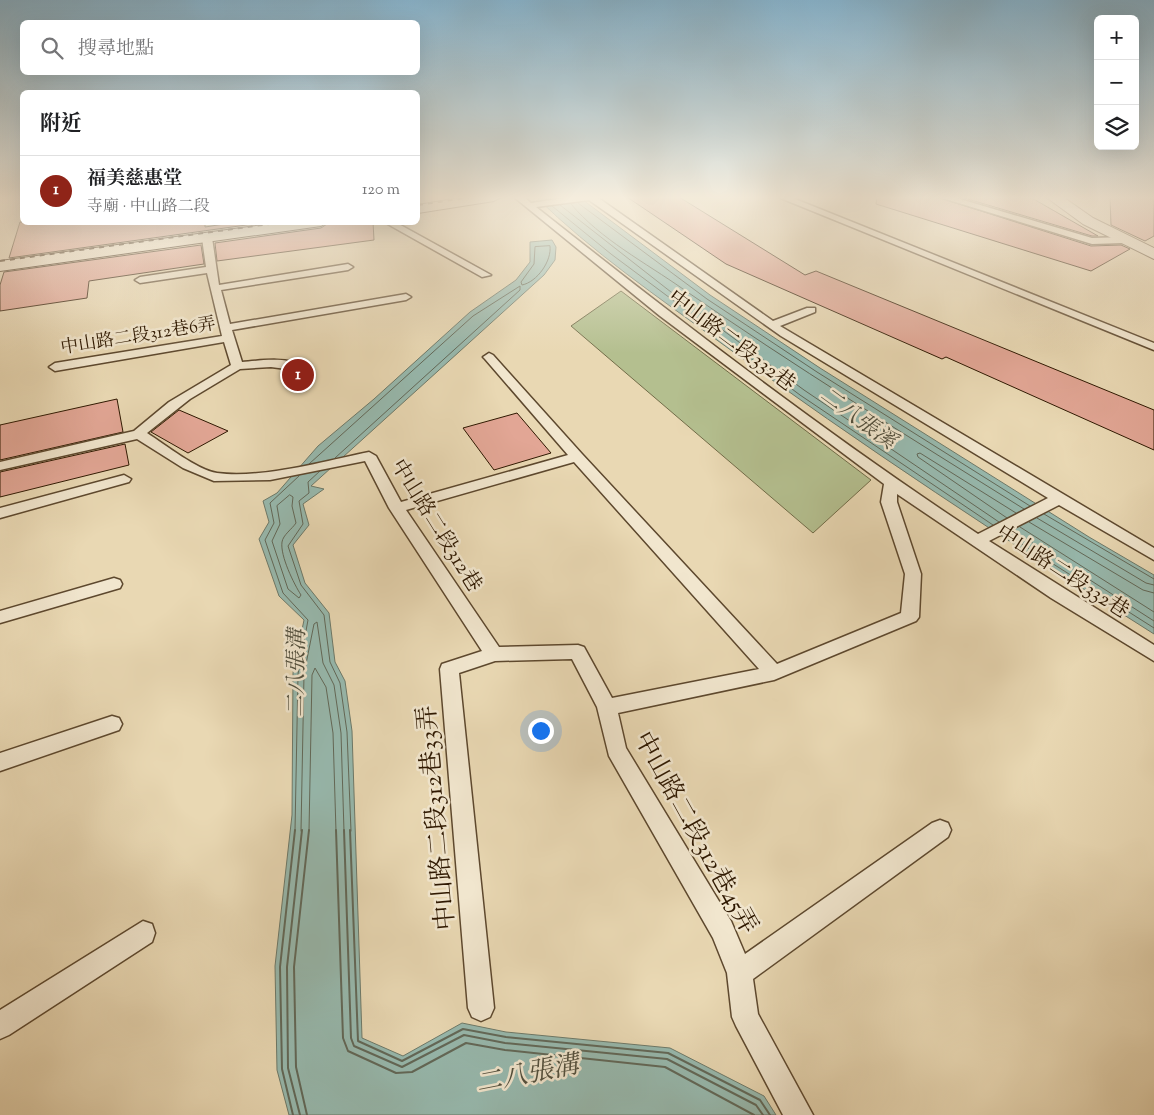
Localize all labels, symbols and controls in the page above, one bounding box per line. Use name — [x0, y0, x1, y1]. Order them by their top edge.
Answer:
map controls — [1094, 15, 1139, 150]
button: + — [1094, 15, 1139, 60]
search box — [20, 20, 420, 75]
icon: search — [38, 34, 66, 62]
text: 搜尋地點 — [78, 36, 154, 63]
button: − — [1094, 60, 1139, 105]
button: layers — [1094, 105, 1139, 150]
text: 附近 — [40, 110, 82, 140]
text: 福美慈惠堂 — [87, 166, 182, 193]
text: 1 — [53, 179, 59, 202]
text: 120 m — [362, 179, 400, 202]
text: 寺廟 · 中山路二段 — [87, 196, 210, 219]
street label: 中山路二段332巷 — [661, 284, 801, 400]
street label: 中山路二段312巷6弄 — [59, 312, 218, 362]
pin: 1 — [282, 356, 314, 394]
water label: 二八張溪 — [812, 381, 904, 459]
street label: 中山路二段312巷 — [382, 454, 488, 598]
street label: 中山路二段332巷 — [990, 518, 1134, 627]
water label: 二八張溝 — [281, 626, 315, 717]
street label: 中山路二段312巷33弄 — [410, 704, 466, 932]
your location — [528, 718, 554, 744]
street label: 中山路二段312巷45弄 — [624, 726, 765, 941]
water label: 二八張溝 — [473, 1047, 586, 1104]

